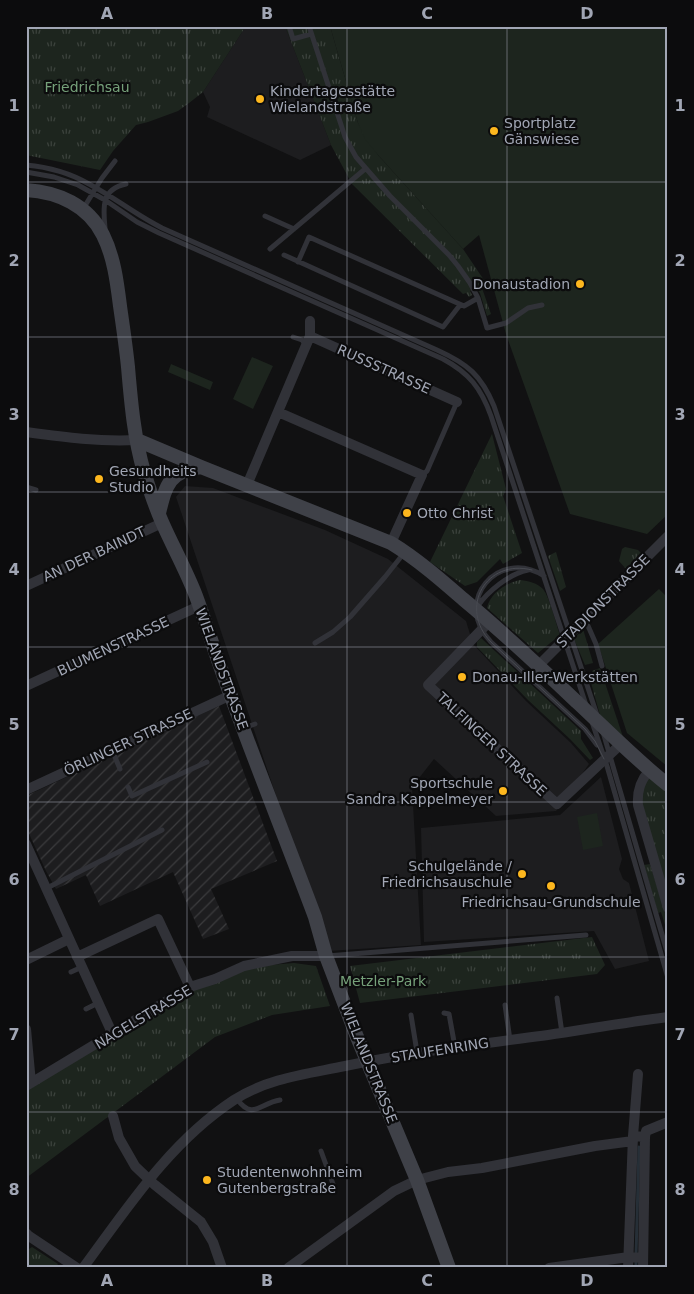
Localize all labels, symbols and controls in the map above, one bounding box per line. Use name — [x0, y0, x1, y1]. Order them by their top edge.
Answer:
text: A — [101, 4, 114, 23]
text: B — [261, 4, 273, 23]
text: C — [421, 4, 433, 23]
text: D — [580, 4, 594, 23]
park label: Friedrichsau — [44, 79, 130, 95]
place label: Kindertagesstätte Wielandstraße — [270, 83, 395, 115]
marker: Kindertagesstätte Wielandstraße — [254, 93, 266, 105]
text: 1 — [8, 96, 20, 115]
text: 1 — [674, 96, 686, 115]
place label: Sportplatz Gänswiese — [504, 115, 579, 147]
marker: Sportplatz Gänswiese — [488, 125, 500, 137]
text: 2 — [8, 251, 20, 270]
text: 2 — [674, 251, 686, 270]
place label: Donaustadion — [473, 276, 570, 292]
marker: Donaustadion — [574, 278, 586, 290]
street label: RUSSSTRASSE — [335, 341, 433, 397]
text: 3 — [8, 405, 20, 424]
text: 3 — [674, 405, 686, 424]
place label: Gesundheits Studio — [109, 463, 197, 495]
marker: Gesundheits Studio — [93, 473, 105, 485]
place label: Otto Christ — [417, 505, 494, 521]
marker: Otto Christ — [401, 507, 413, 519]
street label: AN DER BAINDT — [40, 523, 148, 585]
street label: STADIONSTRASSE — [553, 551, 653, 651]
text: 4 — [8, 560, 20, 579]
text: 4 — [674, 560, 686, 579]
street label: WIELANDSTRASSE — [192, 606, 252, 732]
street label: BLUMENSTRASSE — [55, 613, 171, 679]
place label: Donau-Iller-Werkstätten — [472, 669, 638, 685]
marker: Donau-Iller-Werkstätten — [456, 671, 468, 683]
street label: TALFINGER STRASSE — [433, 688, 550, 799]
street label: ÖRLINGER STRASSE — [61, 704, 195, 779]
text: 5 — [8, 715, 20, 734]
text: 5 — [674, 715, 686, 734]
place label: Sportschule Sandra Kappelmeyer — [346, 775, 493, 807]
marker: Sportschule Sandra Kappelmeyer — [497, 785, 509, 797]
place label: Schulgelände / Friedrichsauschule — [382, 858, 512, 890]
marker: Schulgelände / Friedrichsauschule — [516, 868, 528, 880]
text: 6 — [8, 870, 20, 889]
text: 6 — [674, 870, 686, 889]
marker: Friedrichsau-Grundschule — [545, 880, 557, 892]
place label: Friedrichsau-Grundschule — [461, 894, 641, 910]
park label: Metzler-Park — [340, 973, 427, 989]
street label: NAGELSTRASSE — [92, 982, 194, 1052]
street label: WIELANDSTRASSE — [337, 1000, 401, 1126]
text: 7 — [8, 1025, 20, 1044]
text: 7 — [674, 1025, 686, 1044]
street label: STAUFENRING — [390, 1034, 490, 1066]
place label: Studentenwohnheim Gutenbergstraße — [217, 1164, 362, 1196]
marker: Studentenwohnheim Gutenbergstraße — [201, 1174, 213, 1186]
text: 8 — [8, 1180, 20, 1199]
text: 8 — [674, 1180, 686, 1199]
text: A — [101, 1271, 114, 1290]
text: B — [261, 1271, 273, 1290]
text: C — [421, 1271, 433, 1290]
text: D — [580, 1271, 594, 1290]

